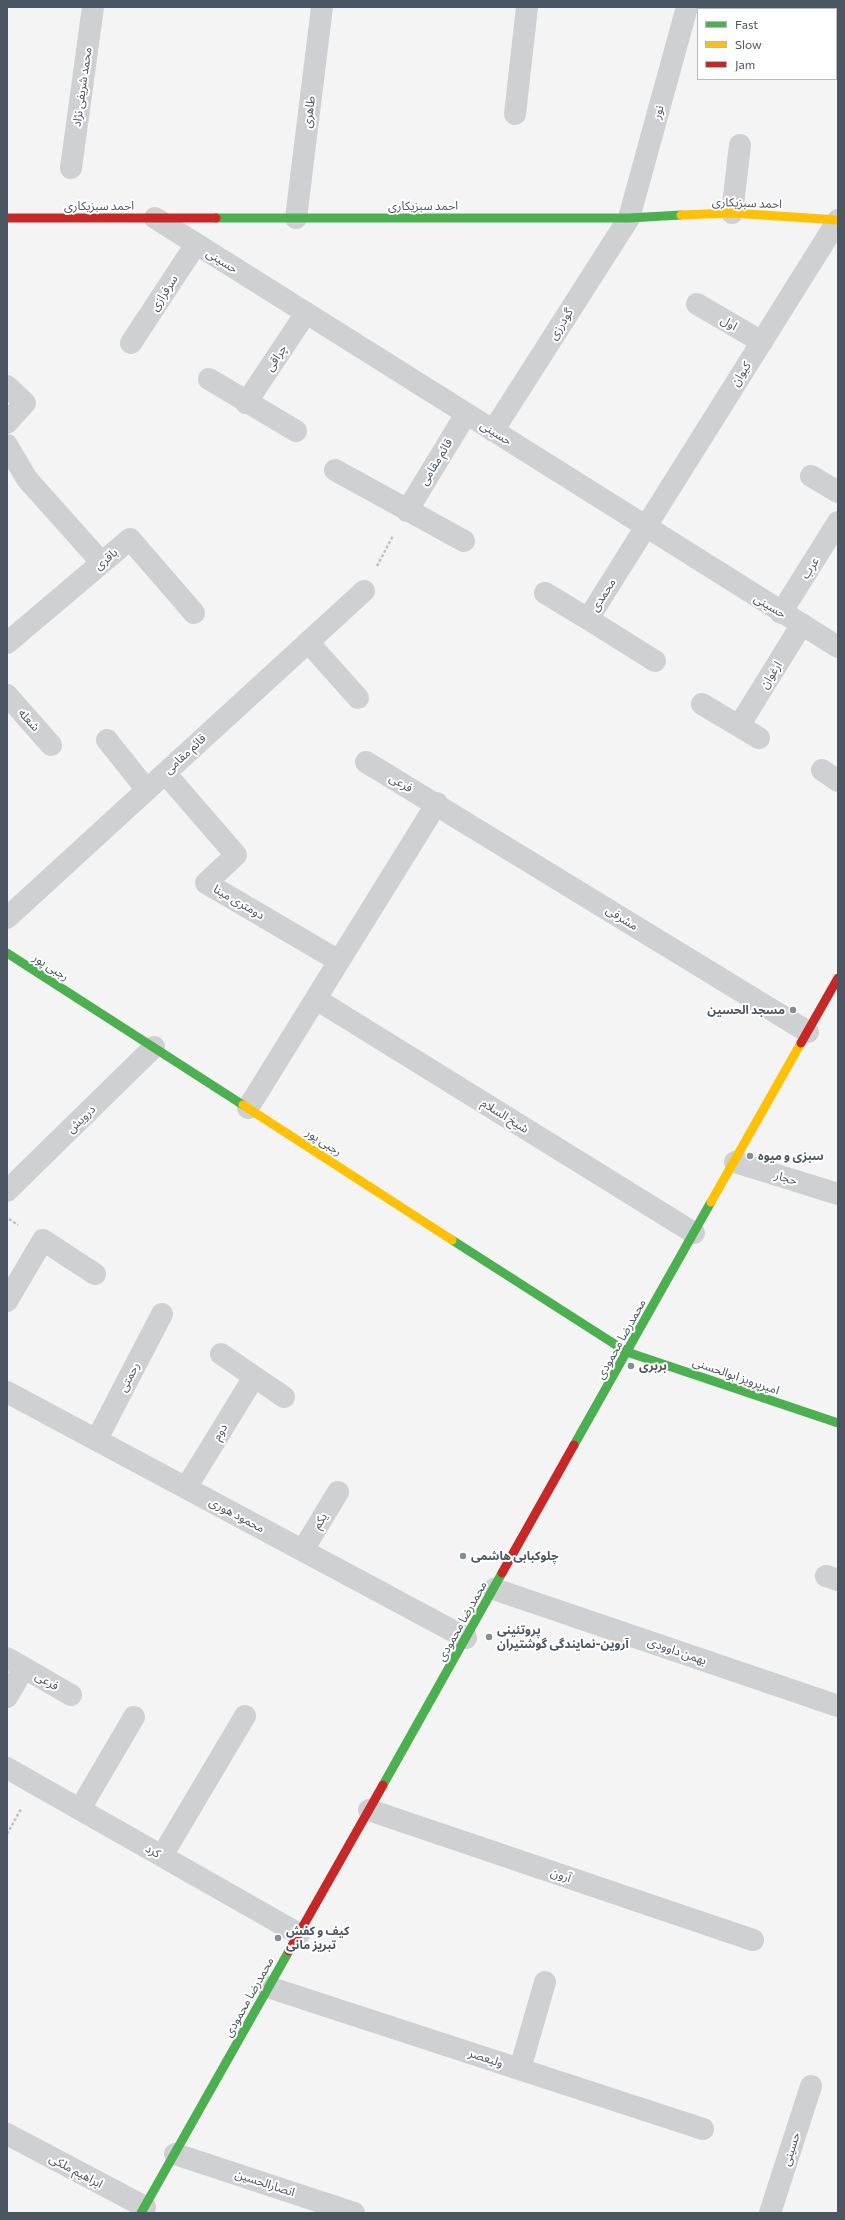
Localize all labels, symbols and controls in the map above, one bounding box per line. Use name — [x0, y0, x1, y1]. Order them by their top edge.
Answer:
legend — [697, 8, 837, 80]
text: Fast — [735, 17, 758, 31]
text: Slow — [735, 37, 762, 51]
street label: محمد شریفی نژاد — [69, 46, 95, 128]
text: Jam — [735, 57, 755, 71]
street label: طاهری — [300, 95, 318, 129]
street label: نور — [649, 104, 667, 120]
street label: احمد سبزیکاری — [712, 195, 782, 211]
street label: احمد سبزیکاری — [64, 199, 134, 213]
street label: احمد سبزیکاری — [388, 199, 458, 213]
street label: حسینی — [203, 246, 241, 276]
street label: سرفرازی — [147, 272, 181, 314]
street label: گودرزی — [546, 306, 576, 342]
street label: اول — [718, 313, 740, 333]
street label: چراقی — [262, 342, 290, 374]
street label: کیوان — [728, 359, 754, 389]
street label: حسینی — [477, 418, 515, 448]
street label: قائم مقامی — [416, 436, 456, 488]
street label: باقری — [91, 545, 121, 573]
street label: عرب — [798, 555, 822, 581]
street label: محمدی — [587, 576, 619, 614]
street label: حسینی — [751, 591, 789, 621]
street label: ارغوان — [757, 659, 785, 691]
street label: شعله — [15, 706, 43, 734]
street label: قائم مقامی — [161, 731, 209, 777]
street label: فرعی — [387, 771, 415, 795]
street label: دومتری مینا — [211, 882, 267, 922]
street label: مشرفی — [603, 903, 641, 933]
street label: رجبی پور — [30, 950, 72, 984]
place label: مسجد الحسین — [707, 1003, 785, 1017]
marker: مسجد الحسین — [788, 1005, 798, 1015]
street label: شیخ السلام — [479, 1096, 531, 1136]
street label: درویش — [64, 1102, 98, 1136]
street label: رجبی پور — [303, 1125, 345, 1159]
place label: سبزی و میوه — [758, 1149, 824, 1163]
marker: سبزی و میوه — [745, 1151, 755, 1161]
street label: حجار — [773, 1168, 799, 1188]
street label: محمدرضا محمودی — [593, 1296, 649, 1382]
street label: امیرپرویز ابوالحسنی — [691, 1354, 781, 1398]
place label: بربری — [639, 1359, 667, 1373]
street label: رحمتی — [115, 1360, 143, 1394]
marker: بربری — [626, 1361, 636, 1371]
street label: دوم — [209, 1421, 231, 1443]
street label: محمود هوری — [207, 1494, 267, 1536]
street label: یکم — [310, 1510, 330, 1532]
place label: چلوکبابی هاشمی — [471, 1549, 559, 1563]
marker: چلوکبابی هاشمی — [458, 1551, 468, 1561]
street label: محمدرضا محمودی — [434, 1578, 490, 1664]
place label: پروتئینی آروین-نمایندگی گوشتیران — [497, 1623, 629, 1651]
marker: پروتئینی آروین-نمایندگی گوشتیران — [484, 1632, 494, 1642]
street label: بهمن داوودی — [646, 1634, 708, 1668]
street label: فرعی — [33, 1669, 61, 1693]
street label: کرد — [143, 1841, 163, 1861]
street label: آرون — [549, 1865, 573, 1885]
place label: کیف و کفش تبریز مانی — [286, 1924, 349, 1952]
marker: کیف و کفش تبریز مانی — [273, 1933, 283, 1943]
street label: محمدرضا محمودی — [221, 1954, 277, 2040]
street label: ولیعصر — [467, 2046, 505, 2070]
street label: حسینی — [779, 2130, 803, 2168]
street label: ابراهیم ملکی — [47, 2151, 105, 2191]
street label: انصارالحسین — [233, 2167, 297, 2199]

